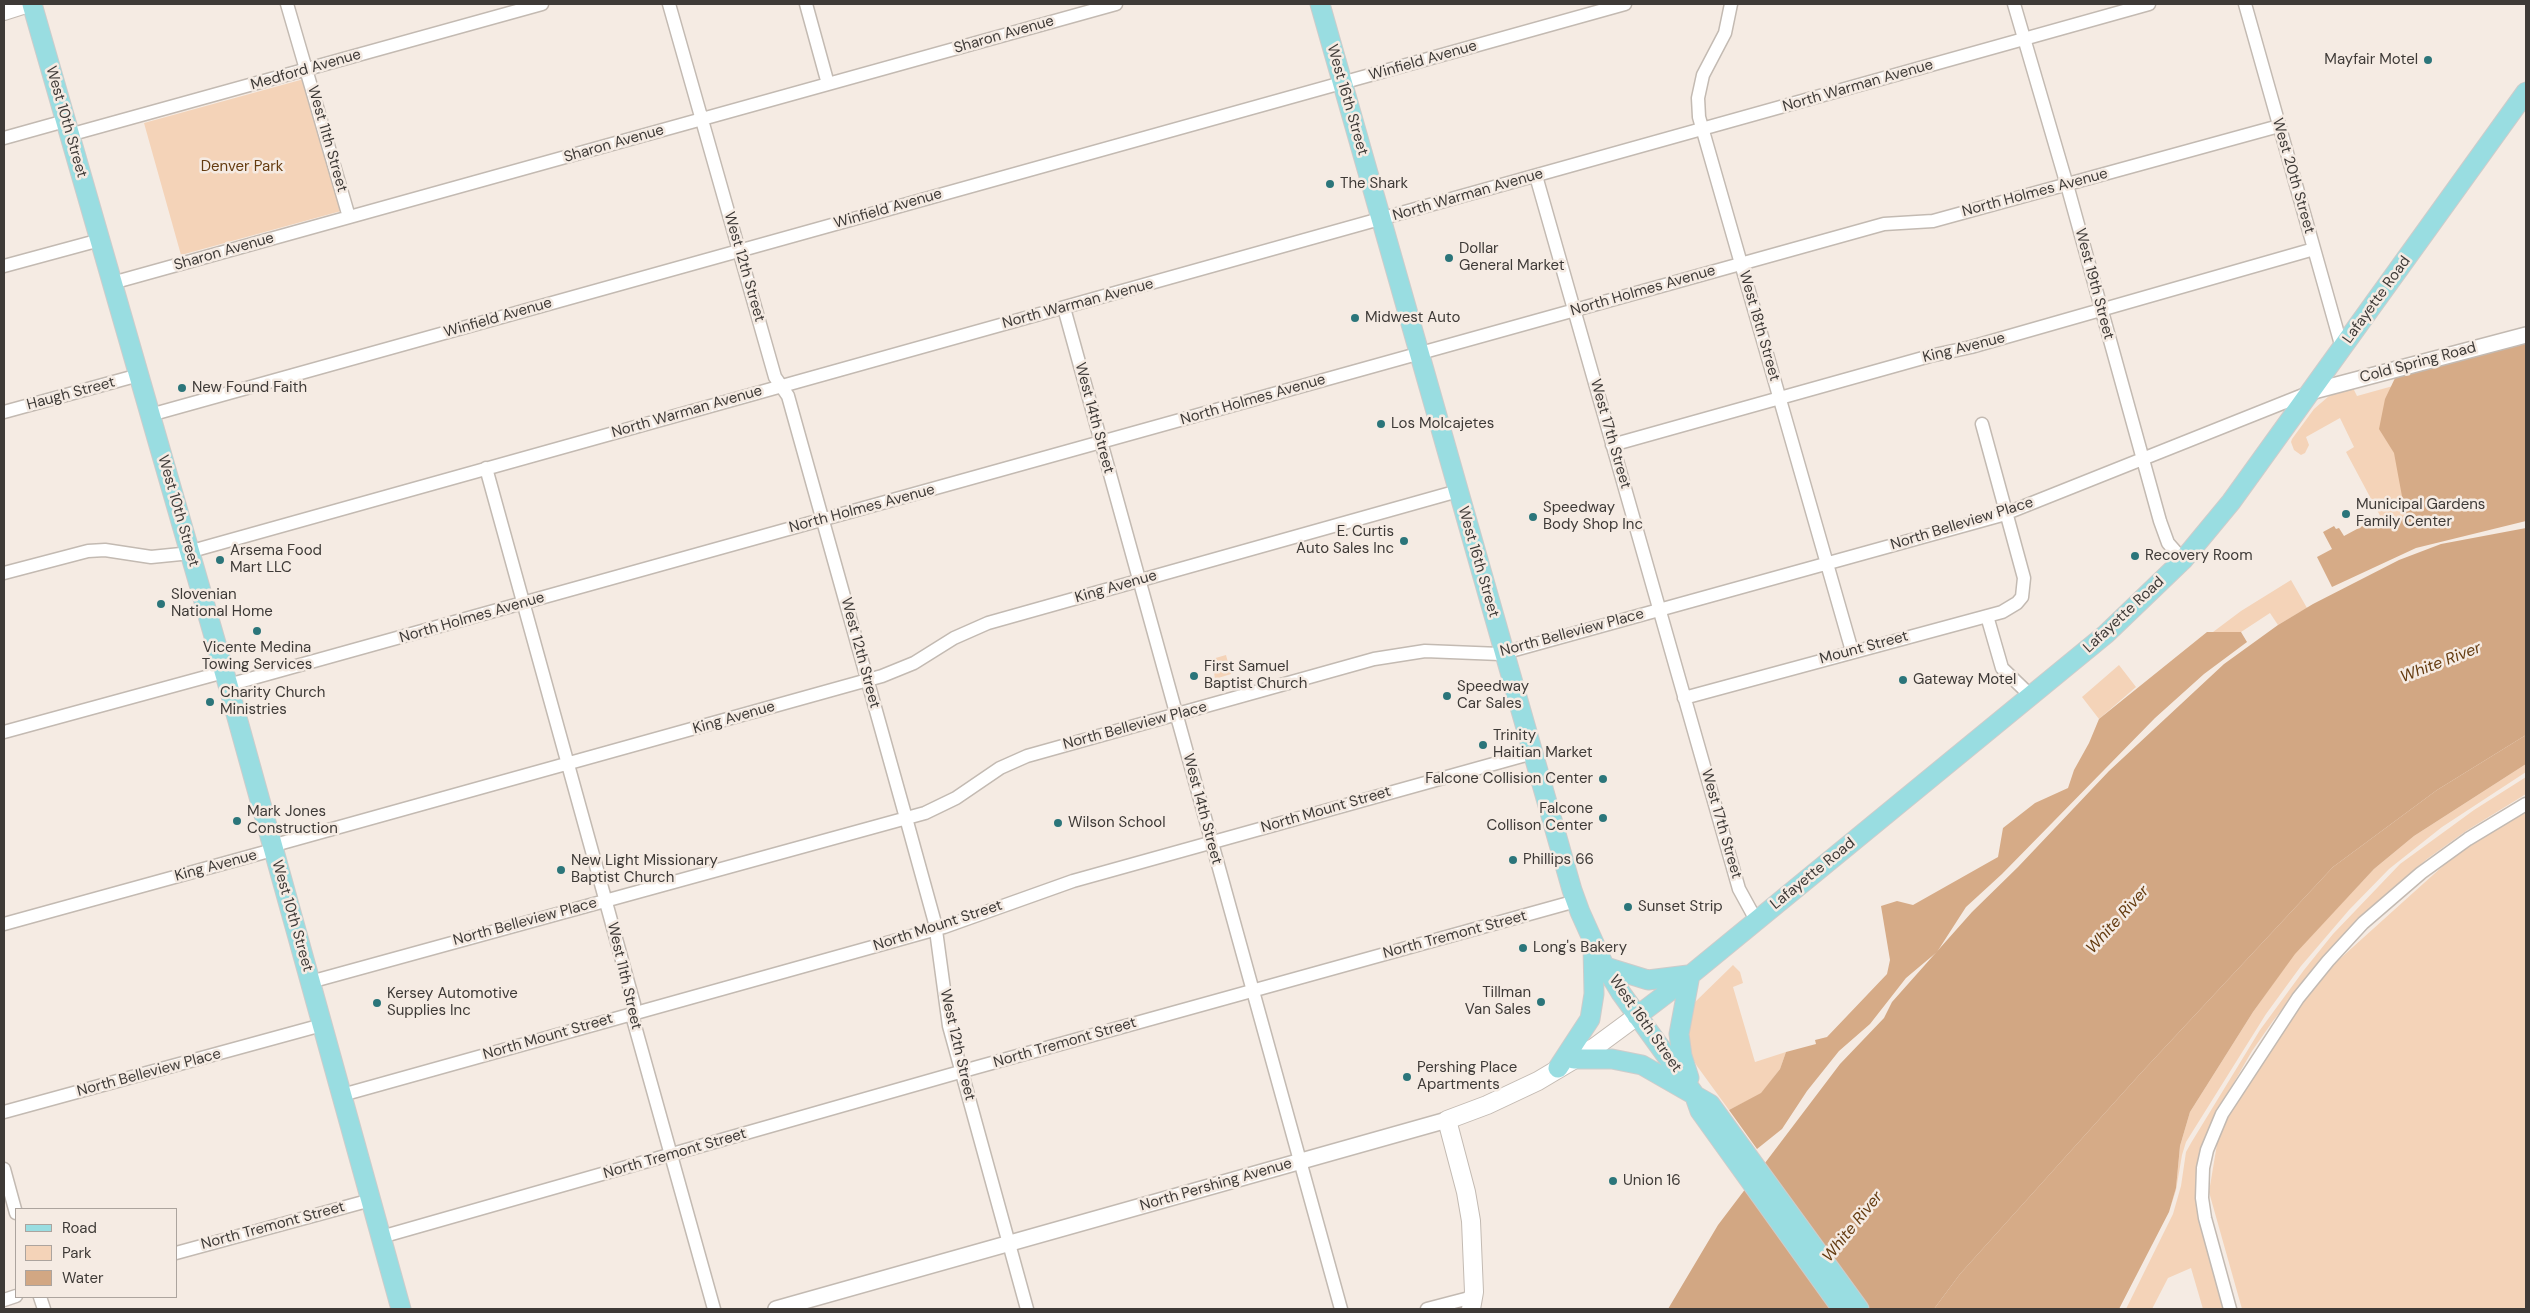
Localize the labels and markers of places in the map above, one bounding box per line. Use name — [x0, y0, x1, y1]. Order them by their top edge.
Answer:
place label: Mayfair Motel — [2324, 51, 2418, 69]
marker: Mayfair Motel — [2422, 54, 2434, 66]
place label: The Shark — [1340, 175, 1408, 193]
marker: The Shark — [1324, 178, 1336, 190]
place label: Dollar General Market — [1459, 240, 1565, 275]
marker: Dollar General Market — [1443, 252, 1455, 264]
place label: Midwest Auto — [1365, 309, 1460, 327]
marker: Midwest Auto — [1349, 312, 1361, 324]
place label: New Found Faith — [192, 379, 307, 397]
marker: New Found Faith — [176, 382, 188, 394]
place label: Los Molcajetes — [1391, 415, 1494, 433]
marker: Los Molcajetes — [1375, 418, 1387, 430]
place label: Municipal Gardens Family Center — [2356, 496, 2485, 531]
place label: Speedway Body Shop Inc — [1543, 499, 1643, 534]
marker: Municipal Gardens Family Center — [2340, 508, 2352, 520]
marker: Speedway Body Shop Inc — [1527, 511, 1539, 523]
place label: E. Curtis Auto Sales Inc — [1296, 523, 1394, 558]
marker: E. Curtis Auto Sales Inc — [1398, 535, 1410, 547]
place label: Arsema Food Mart LLC — [230, 542, 322, 577]
place label: Recovery Room — [2145, 547, 2253, 565]
marker: Recovery Room — [2129, 550, 2141, 562]
marker: Arsema Food Mart LLC — [214, 554, 226, 566]
place label: Slovenian National Home — [171, 586, 273, 621]
marker: Slovenian National Home — [155, 598, 167, 610]
marker: Vicente Medina Towing Services — [251, 625, 263, 637]
place label: Vicente Medina Towing Services — [202, 639, 312, 674]
place label: First Samuel Baptist Church — [1204, 658, 1307, 693]
marker: First Samuel Baptist Church — [1188, 670, 1200, 682]
place label: Gateway Motel — [1913, 671, 2016, 689]
marker: Gateway Motel — [1897, 674, 1909, 686]
place label: Speedway Car Sales — [1457, 678, 1529, 713]
place label: Charity Church Ministries — [220, 684, 325, 719]
marker: Speedway Car Sales — [1441, 690, 1453, 702]
marker: Charity Church Ministries — [204, 696, 216, 708]
place label: Trinity Haitian Market — [1493, 727, 1593, 762]
marker: Trinity Haitian Market — [1477, 739, 1489, 751]
place label: Falcone Collision Center — [1425, 770, 1593, 788]
marker: Falcone Collision Center — [1597, 773, 1609, 785]
place label: Falcone Collison Center — [1486, 800, 1593, 835]
place label: Mark Jones Construction — [247, 803, 338, 838]
marker: Falcone Collison Center — [1597, 812, 1609, 824]
place label: Wilson School — [1068, 814, 1166, 832]
marker: Mark Jones Construction — [231, 815, 243, 827]
marker: Wilson School — [1052, 817, 1064, 829]
place label: Phillips 66 — [1523, 851, 1594, 869]
place label: New Light Missionary Baptist Church — [571, 852, 718, 887]
marker: Phillips 66 — [1507, 854, 1519, 866]
marker: New Light Missionary Baptist Church — [555, 864, 567, 876]
place label: Sunset Strip — [1638, 898, 1723, 916]
marker: Sunset Strip — [1622, 901, 1634, 913]
place label: Long's Bakery — [1533, 939, 1627, 957]
marker: Long's Bakery — [1517, 942, 1529, 954]
place label: Tillman Van Sales — [1465, 984, 1531, 1019]
place label: Kersey Automotive Supplies Inc — [387, 985, 518, 1020]
marker: Tillman Van Sales — [1535, 996, 1547, 1008]
marker: Kersey Automotive Supplies Inc — [371, 997, 383, 1009]
place label: Pershing Place Apartments — [1417, 1059, 1517, 1094]
marker: Pershing Place Apartments — [1401, 1071, 1413, 1083]
place label: Union 16 — [1623, 1172, 1681, 1190]
marker: Union 16 — [1607, 1175, 1619, 1187]

